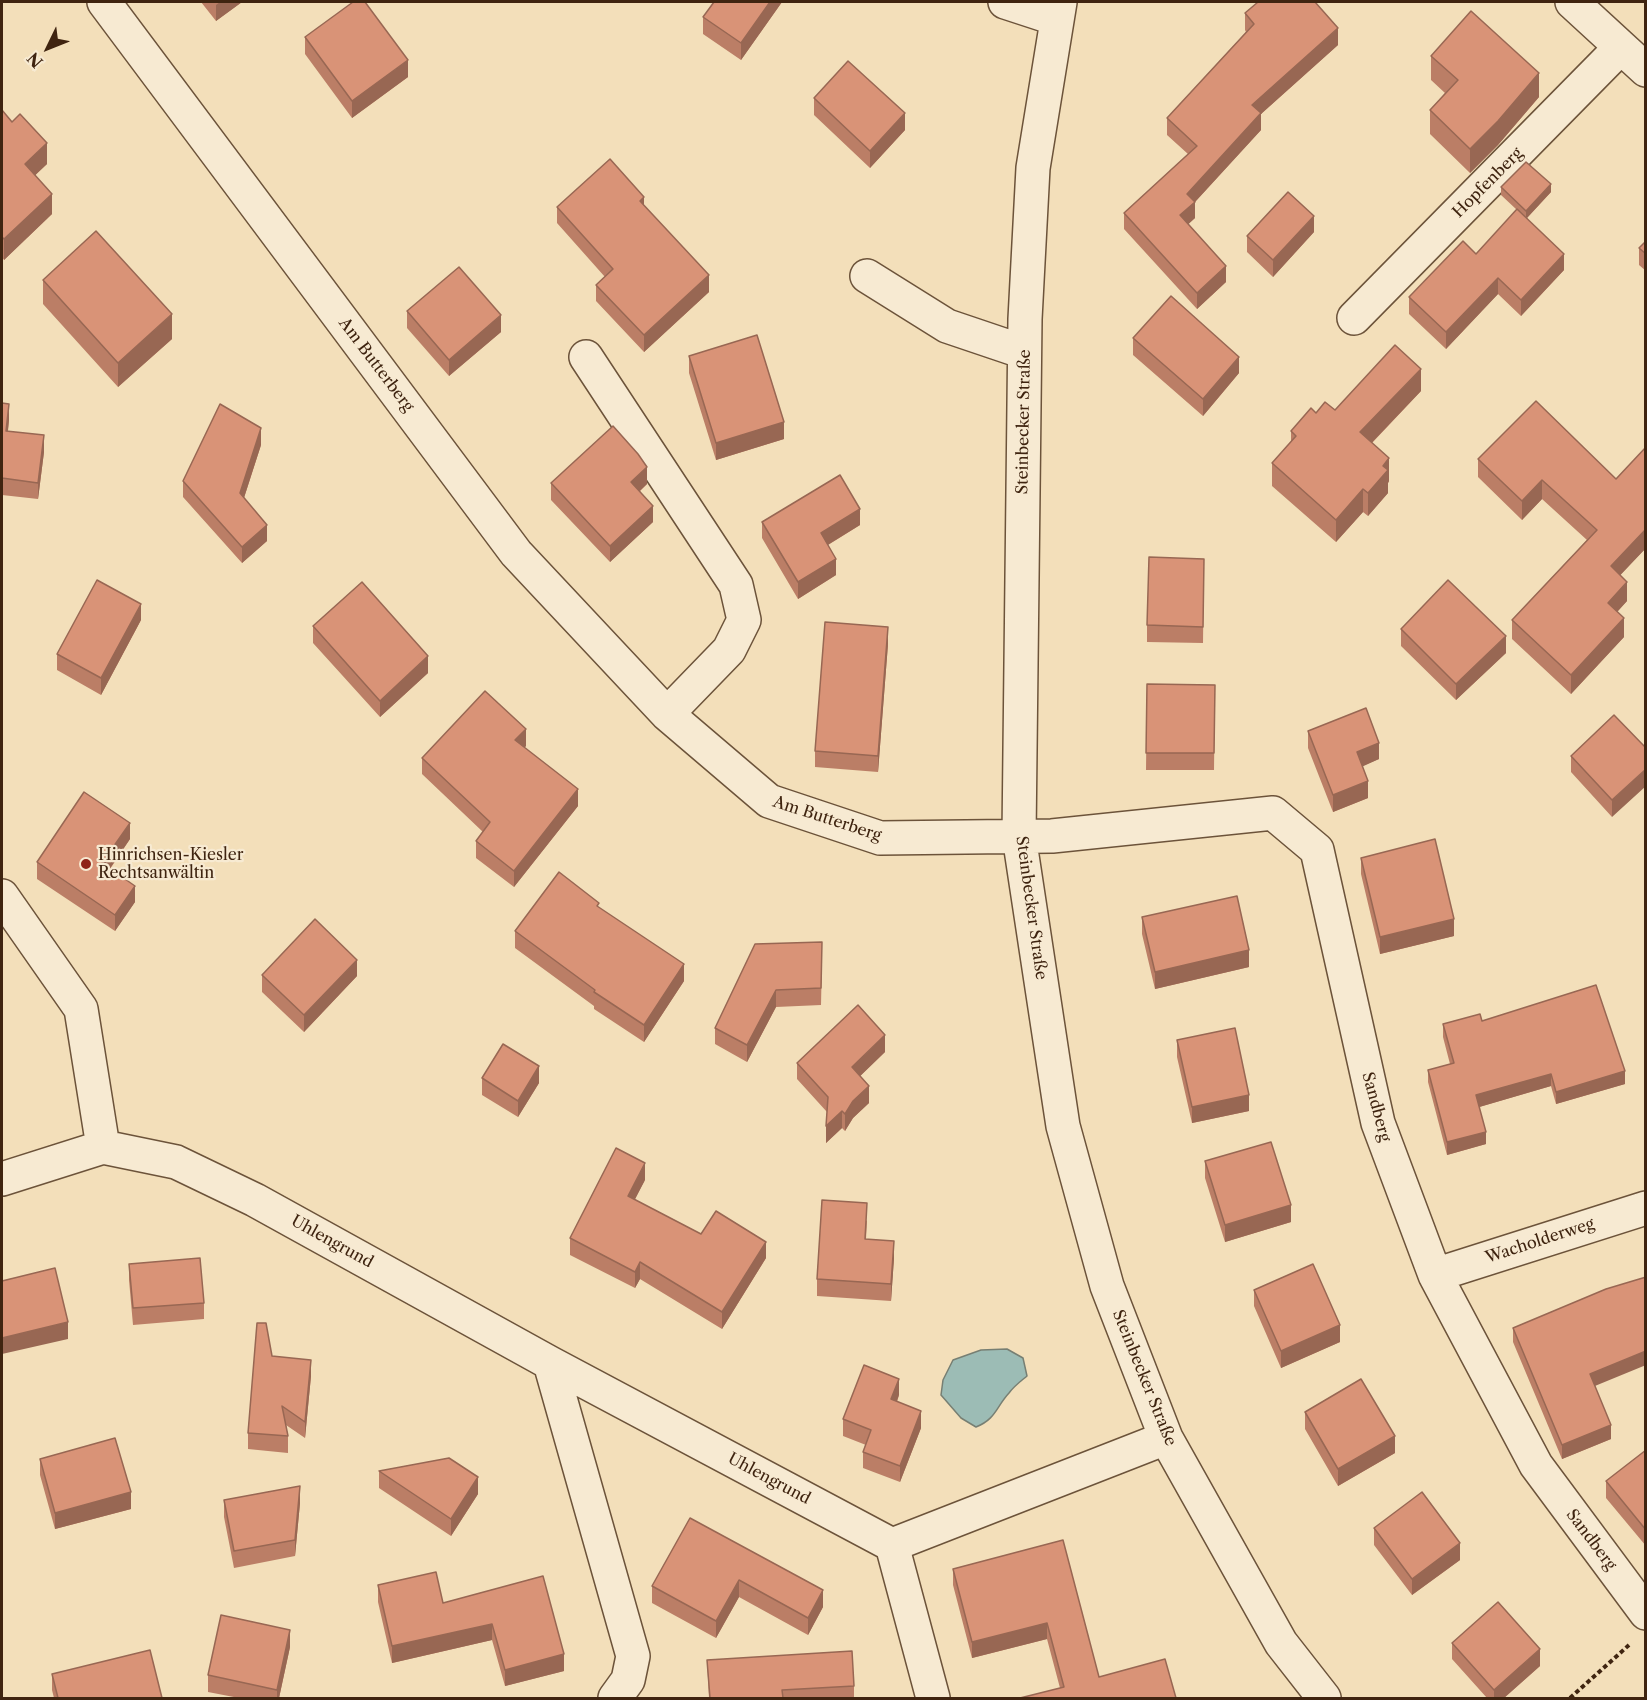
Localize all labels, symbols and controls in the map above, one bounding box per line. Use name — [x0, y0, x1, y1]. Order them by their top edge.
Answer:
north arrow — [18, 18, 78, 78]
text: N — [23, 48, 47, 72]
street label: Hopfenberg — [1449, 144, 1527, 222]
street label: Am Butterberg — [334, 314, 418, 416]
street label: Steinbecker Straße — [1013, 349, 1035, 495]
street label: Am Butterberg — [770, 792, 884, 846]
street label: Steinbecker Straße — [1011, 835, 1051, 981]
place label: Hinrichsen-Kiesler Rechtsanwältin — [98, 845, 243, 883]
marker: Hinrichsen-Kiesler Rechtsanwältin — [79, 857, 93, 871]
street label: Sandberg — [1357, 1070, 1395, 1144]
street label: Uhlengrund — [288, 1212, 376, 1272]
street label: Wacholderweg — [1483, 1214, 1597, 1268]
street label: Steinbecker Straße — [1108, 1307, 1180, 1449]
street label: Uhlengrund — [724, 1449, 814, 1509]
street label: Sandberg — [1562, 1506, 1620, 1574]

